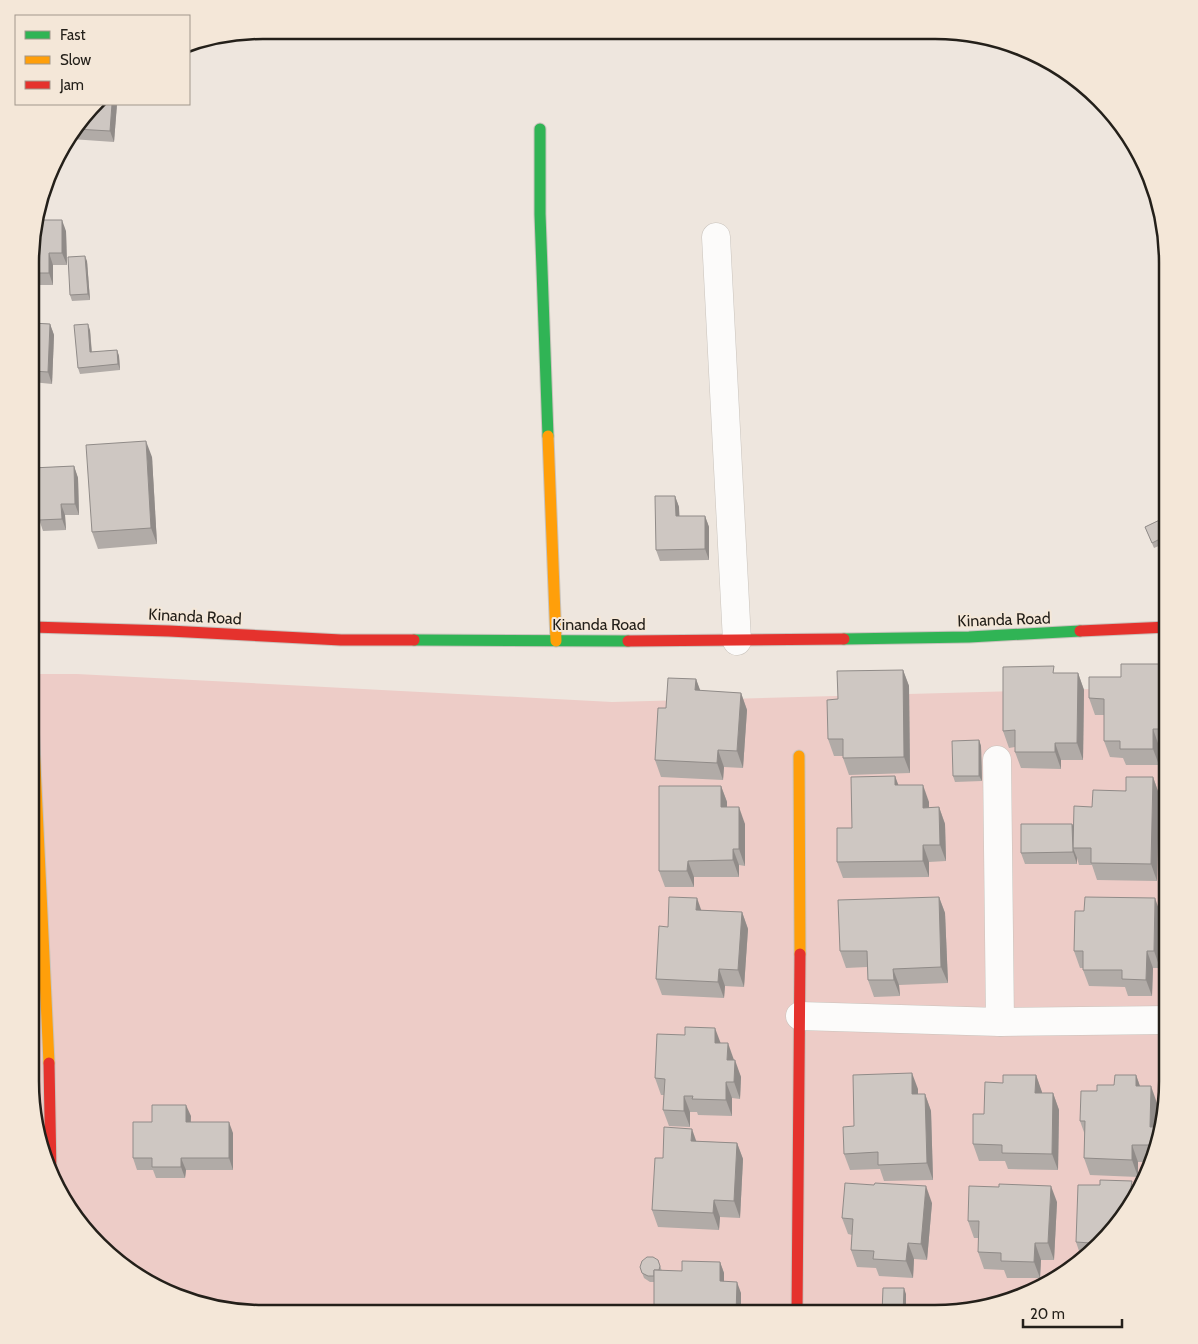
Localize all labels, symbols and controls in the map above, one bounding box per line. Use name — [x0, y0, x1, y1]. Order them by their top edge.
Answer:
legend — [15, 15, 190, 105]
text: Fast — [60, 26, 85, 44]
text: Slow — [60, 51, 91, 69]
text: Jam — [59, 76, 84, 94]
street label: Kinanda Road — [148, 605, 242, 628]
street label: Kinanda Road — [957, 608, 1051, 631]
street label: Kinanda Road — [552, 615, 646, 634]
scale bar — [1023, 1296, 1122, 1328]
text: 20 m — [1030, 1305, 1065, 1323]

